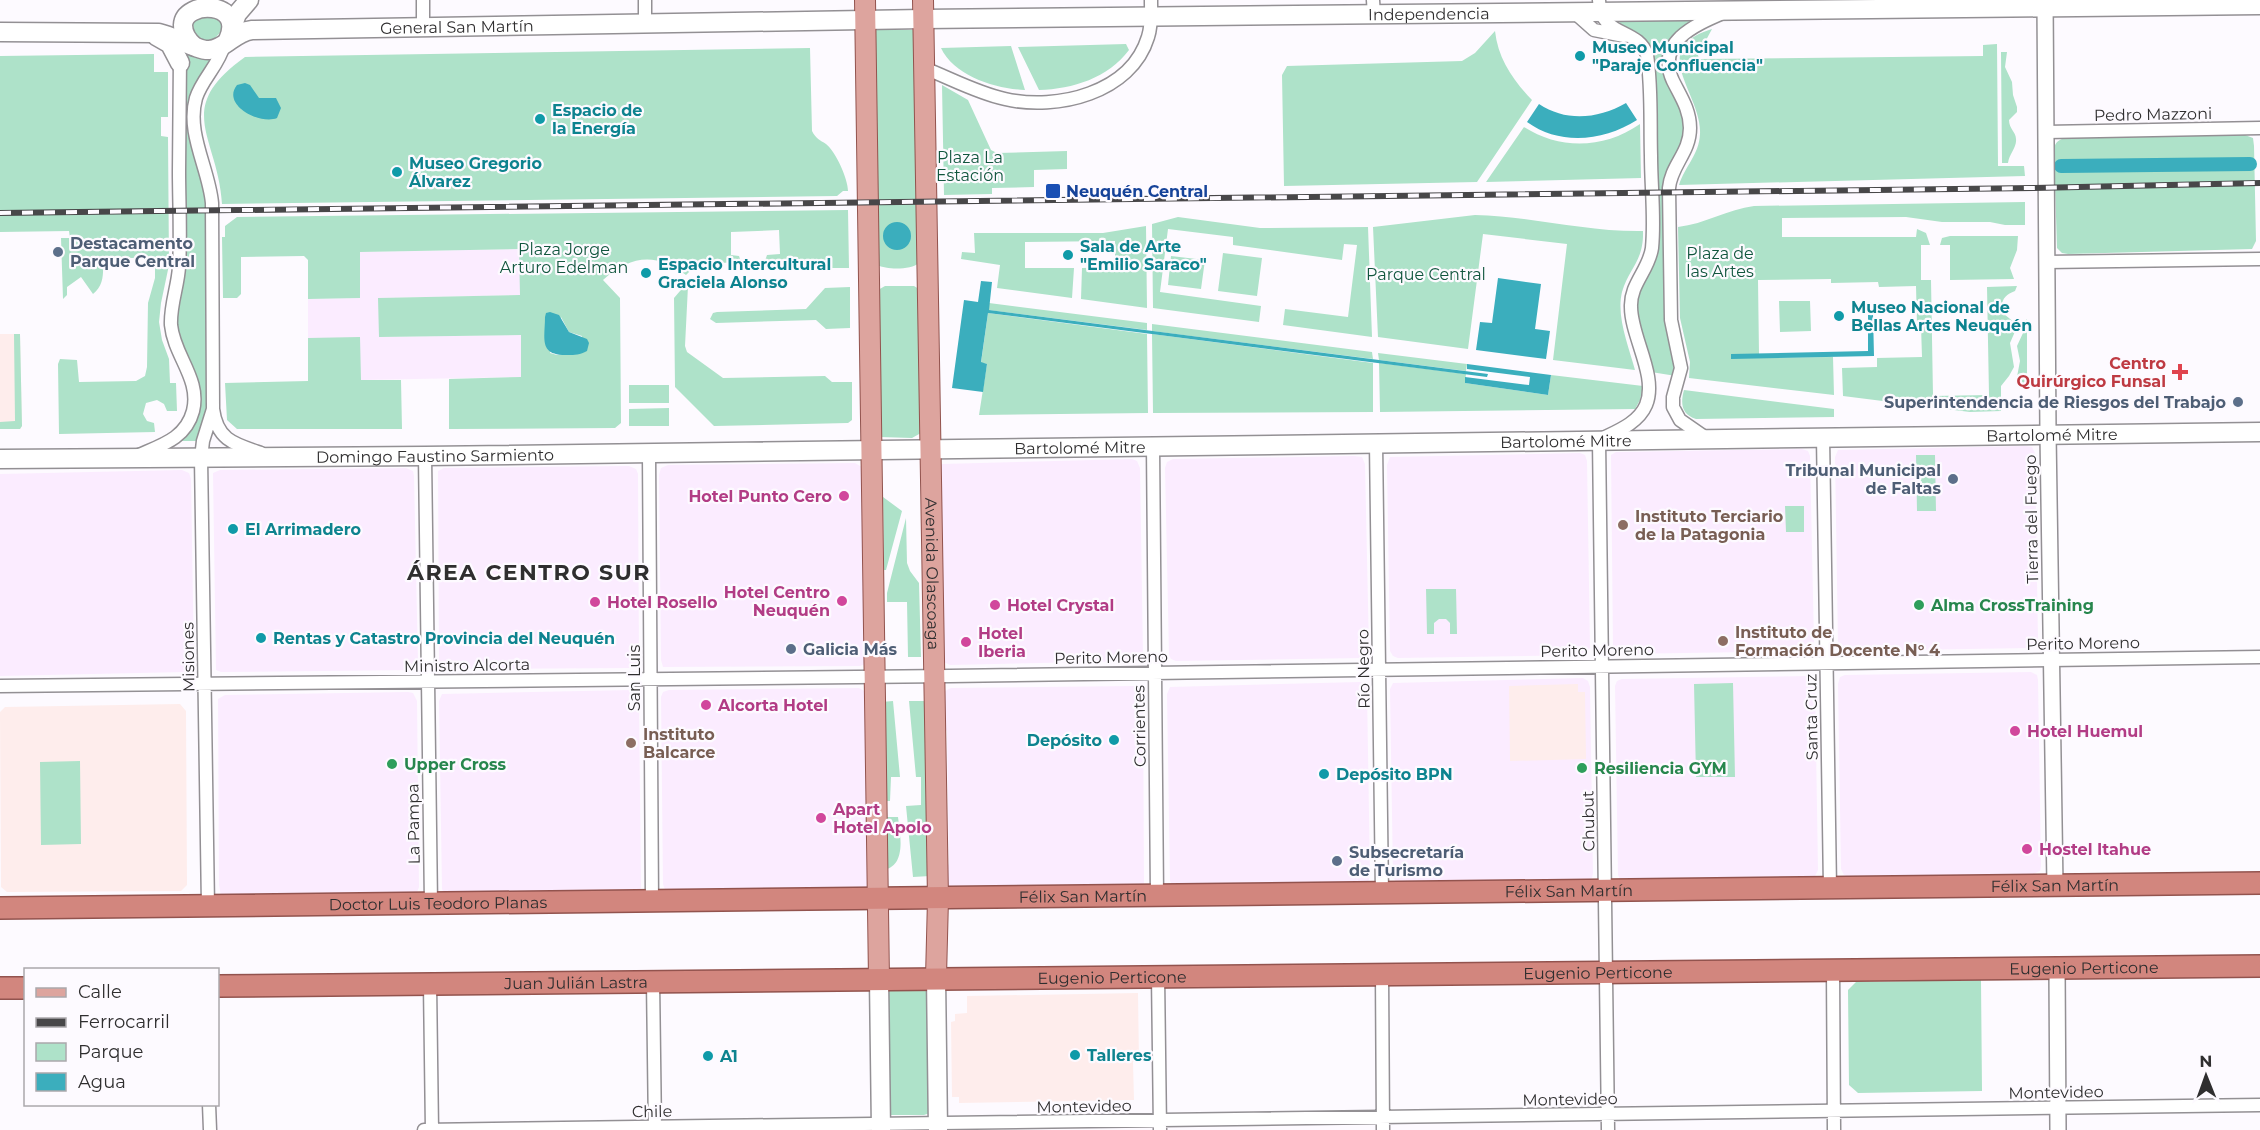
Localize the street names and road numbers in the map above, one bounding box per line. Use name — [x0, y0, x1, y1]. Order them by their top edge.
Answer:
street label: Independencia — [1368, 4, 1490, 24]
street label: General San Martín — [380, 16, 534, 38]
street label: Pedro Mazzoni — [2094, 104, 2212, 125]
street label: Bartolomé Mitre — [1986, 425, 2118, 446]
street label: Bartolomé Mitre — [1500, 431, 1632, 452]
street label: Bartolomé Mitre — [1014, 438, 1146, 458]
street label: Domingo Faustino Sarmiento — [316, 445, 554, 467]
street label: Tierra del Fuego — [2021, 454, 2042, 584]
street label: Avenida Olascoaga — [921, 497, 943, 650]
street label: Misiones — [178, 622, 199, 692]
street label: Río Negro — [1353, 629, 1374, 709]
street label: Perito Moreno — [2026, 633, 2140, 654]
street label: Perito Moreno — [1540, 640, 1654, 661]
street label: San Luis — [625, 645, 644, 711]
street label: Perito Moreno — [1054, 647, 1168, 668]
street label: Ministro Alcorta — [404, 655, 530, 676]
street label: Santa Cruz — [1801, 674, 1822, 760]
street label: Corrientes — [1129, 685, 1150, 767]
street label: La Pampa — [403, 783, 424, 865]
street label: Chubut — [1578, 790, 1599, 852]
street label: Félix San Martín — [1991, 876, 2119, 896]
street label: Félix San Martín — [1505, 881, 1633, 901]
street label: Félix San Martín — [1019, 886, 1147, 907]
street label: Doctor Luis Teodoro Planas — [329, 893, 547, 914]
street label: Eugenio Perticone — [2009, 958, 2159, 978]
street label: Eugenio Perticone — [1523, 963, 1673, 983]
street label: Eugenio Perticone — [1037, 968, 1187, 988]
street label: Juan Julián Lastra — [503, 973, 648, 993]
street label: Montevideo — [2008, 1082, 2104, 1103]
street label: Montevideo — [1522, 1089, 1618, 1110]
street label: Montevideo — [1036, 1096, 1132, 1117]
street label: Chile — [632, 1102, 672, 1121]

